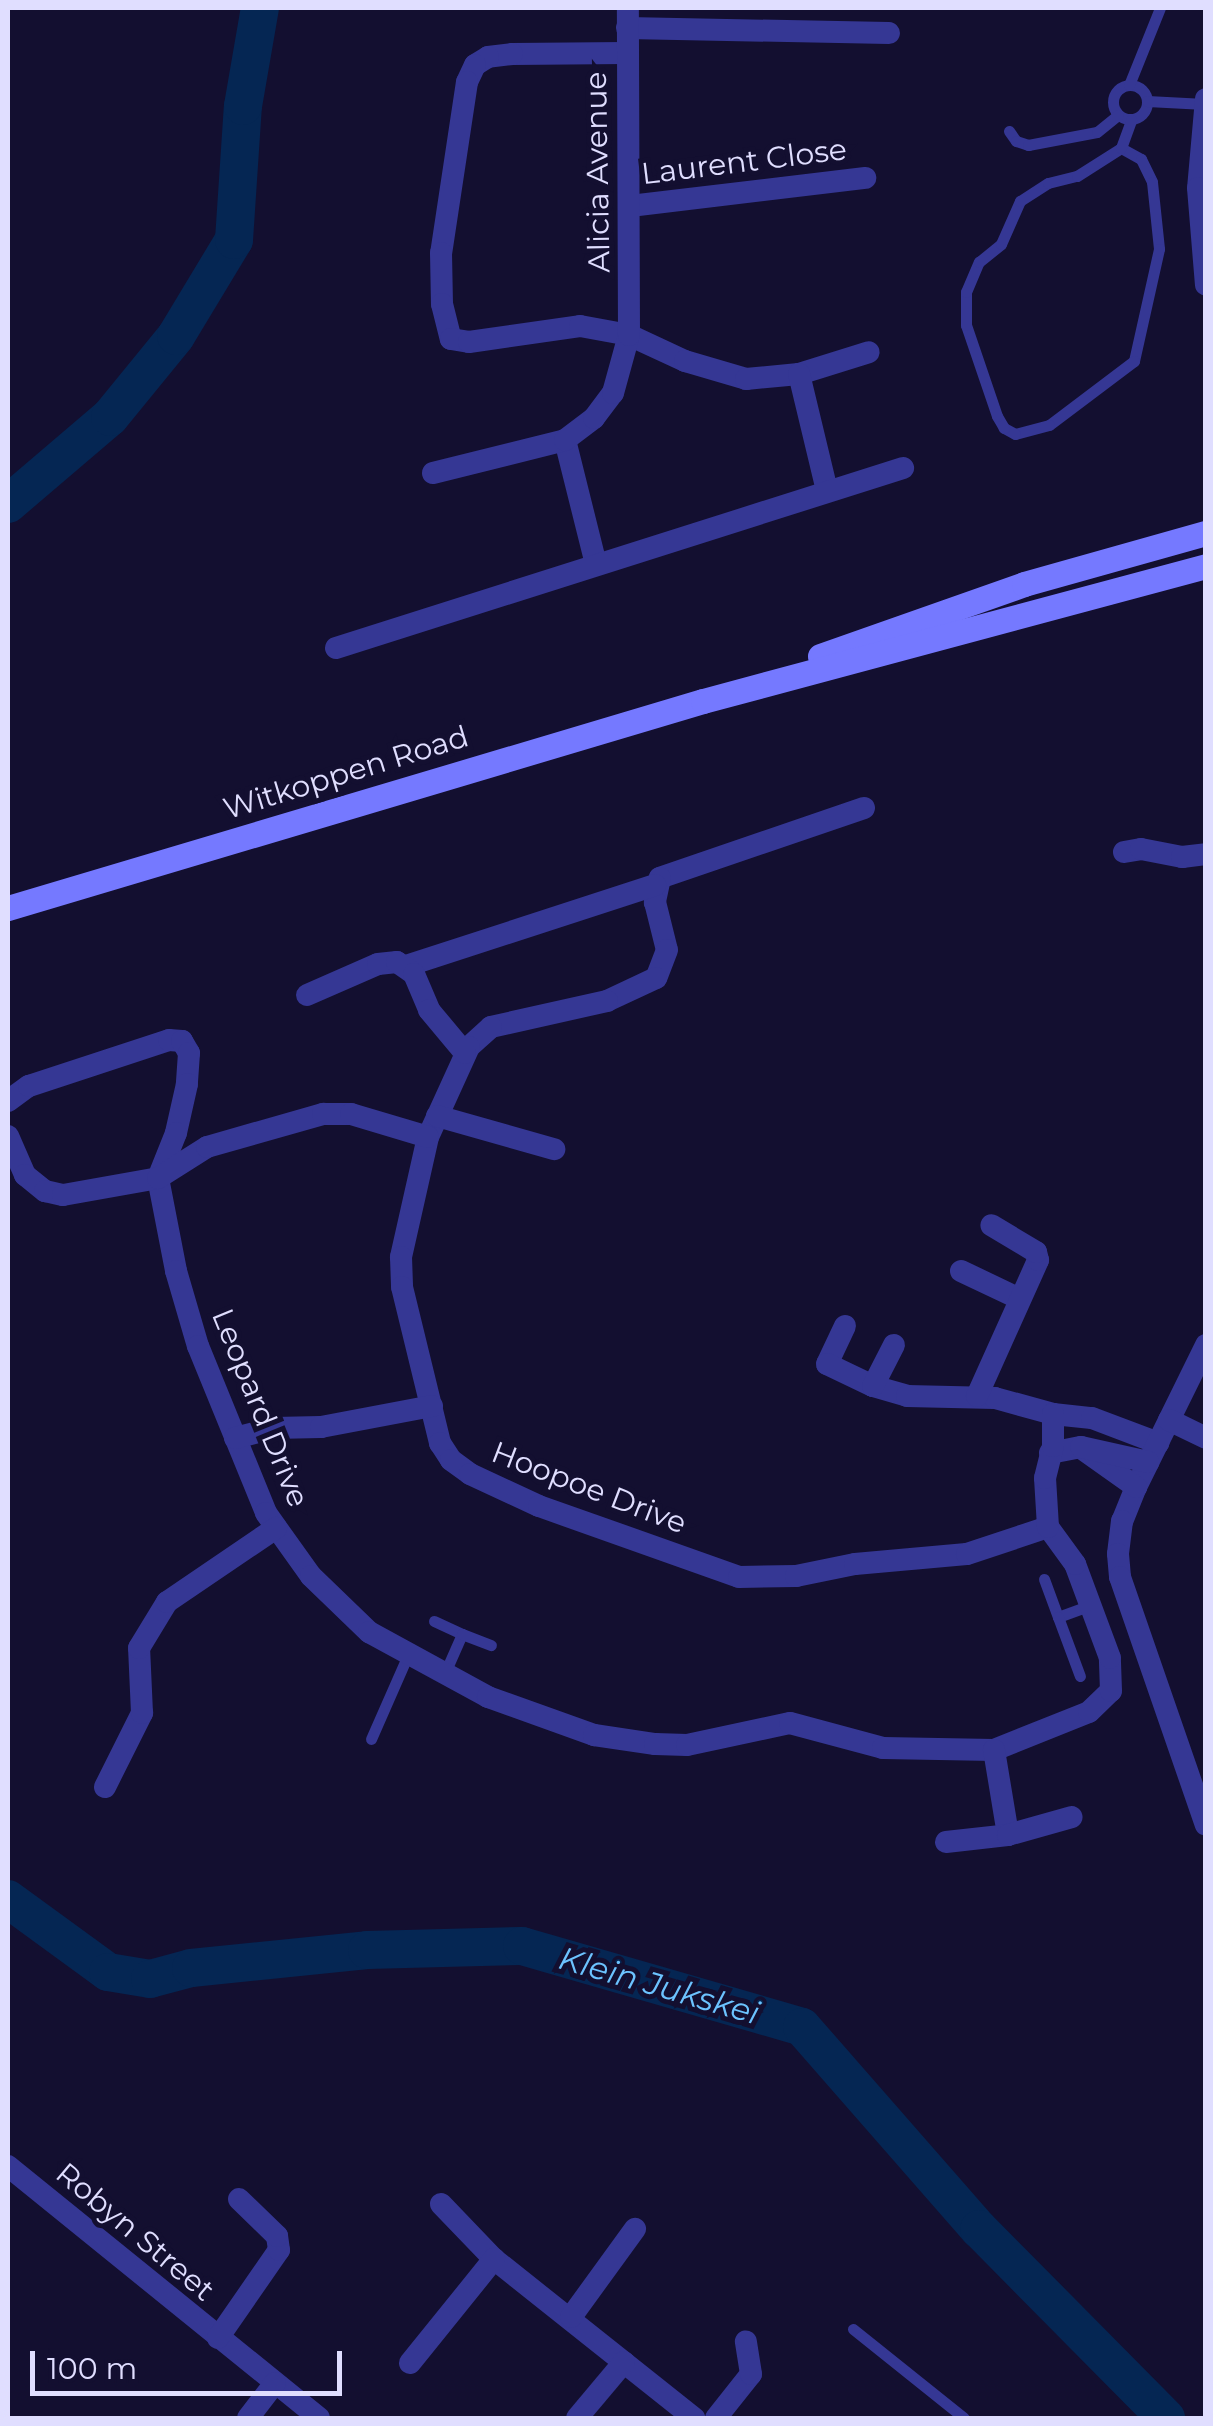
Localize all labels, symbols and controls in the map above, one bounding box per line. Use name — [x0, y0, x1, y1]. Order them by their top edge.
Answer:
street label: Alicia Avenue — [578, 71, 618, 273]
street label: Laurent Close — [639, 132, 849, 192]
street label: Witkoppen Road — [219, 719, 473, 827]
street label: Leopard Drive — [204, 1304, 316, 1512]
street label: Hoopoe Drive — [487, 1434, 691, 1542]
water label: Klein Jukskei — [554, 1939, 764, 2033]
street label: Robyn Street — [49, 2155, 221, 2309]
scale bar — [35, 2331, 348, 2393]
text: 100 m — [47, 2350, 137, 2387]

